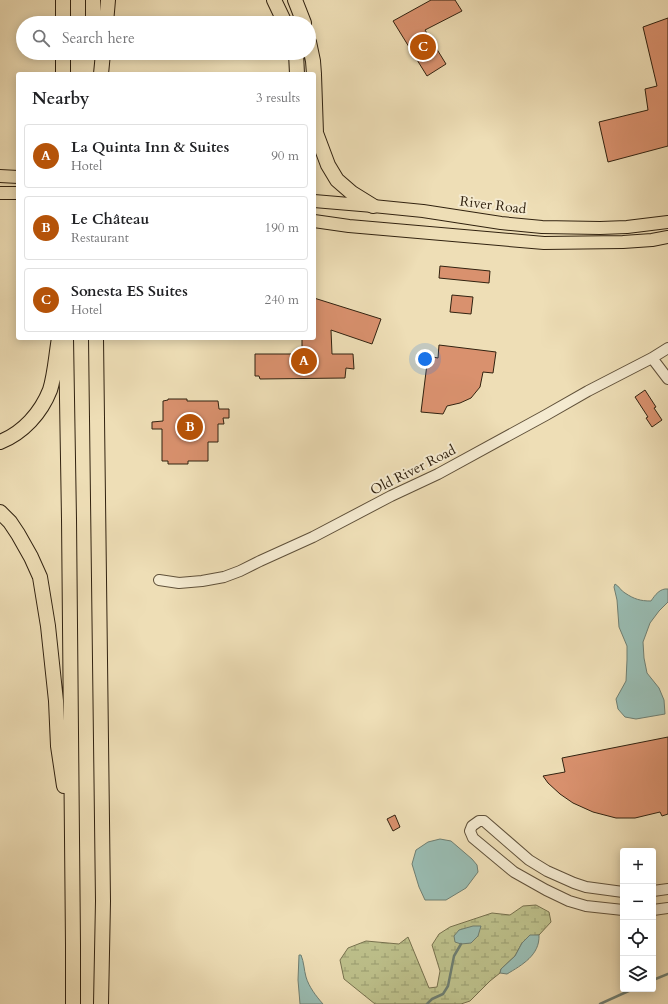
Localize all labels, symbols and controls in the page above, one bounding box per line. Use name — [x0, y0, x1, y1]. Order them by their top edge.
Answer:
search box — [16, 16, 316, 60]
icon: search — [30, 27, 52, 49]
text: Search here — [62, 28, 135, 48]
pin: C — [410, 32, 436, 62]
text: Nearby — [32, 87, 89, 110]
text: 3 results — [256, 89, 300, 107]
text: La Quinta Inn & Suites — [71, 137, 229, 157]
text: A — [41, 147, 51, 165]
text: 90 m — [271, 147, 299, 165]
text: Hotel — [71, 157, 102, 175]
street label: River Road — [459, 192, 528, 219]
text: Le Château — [71, 209, 149, 229]
text: B — [41, 219, 51, 237]
text: 190 m — [265, 219, 299, 237]
text: Restaurant — [71, 229, 129, 247]
text: Sonesta ES Suites — [71, 281, 188, 301]
text: C — [41, 291, 51, 309]
text: 240 m — [265, 291, 299, 309]
text: Hotel — [71, 301, 102, 319]
pin: A — [291, 346, 317, 376]
your location — [415, 349, 435, 369]
pin: B — [177, 412, 203, 442]
street label: Old River Road — [367, 440, 459, 500]
map controls — [620, 848, 656, 992]
button: + — [620, 848, 656, 884]
button: − — [620, 884, 656, 920]
button: locate — [620, 920, 656, 956]
button: layers — [620, 956, 656, 992]

